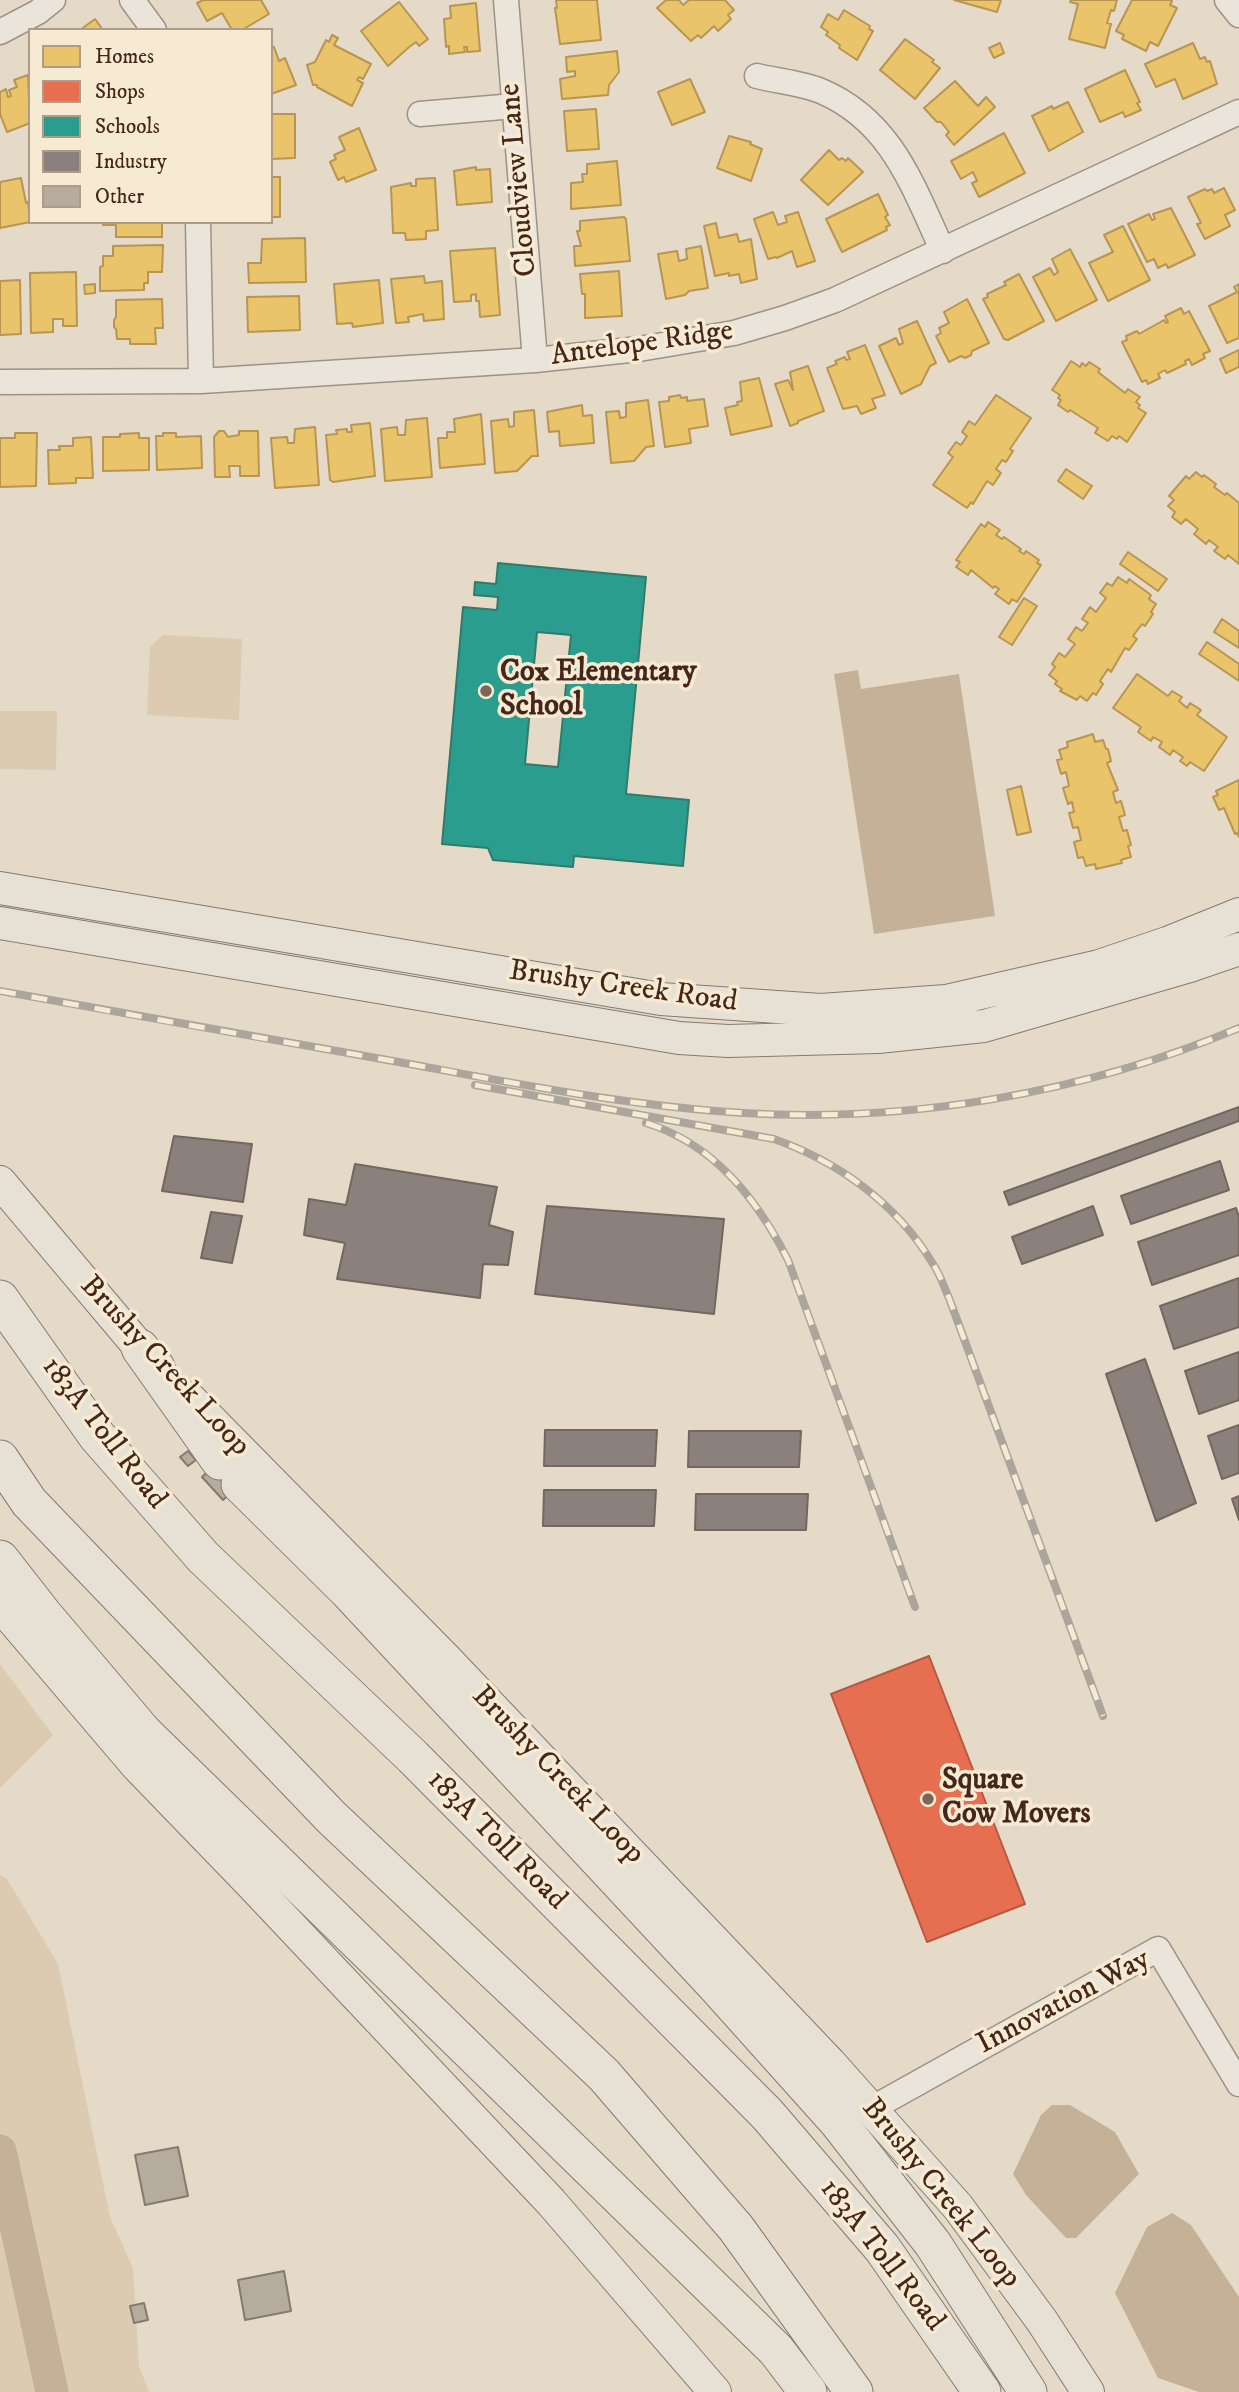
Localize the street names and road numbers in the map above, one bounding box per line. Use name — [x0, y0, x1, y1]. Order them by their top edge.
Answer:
street label: Cloudview Lane — [494, 82, 546, 278]
street label: Antelope Ridge — [549, 314, 735, 376]
street label: Brushy Creek Road — [507, 954, 739, 1022]
street label: Brushy Creek Loop — [71, 1269, 257, 1465]
street label: 183A Toll Road — [32, 1351, 174, 1517]
street label: Brushy Creek Loop — [463, 1679, 651, 1873]
street label: 183A Toll Road — [418, 1763, 574, 1919]
street label: Innovation Way — [971, 1942, 1157, 2064]
street label: Brushy Creek Loop — [853, 2092, 1027, 2296]
street label: 183A Toll Road — [810, 2173, 952, 2339]

